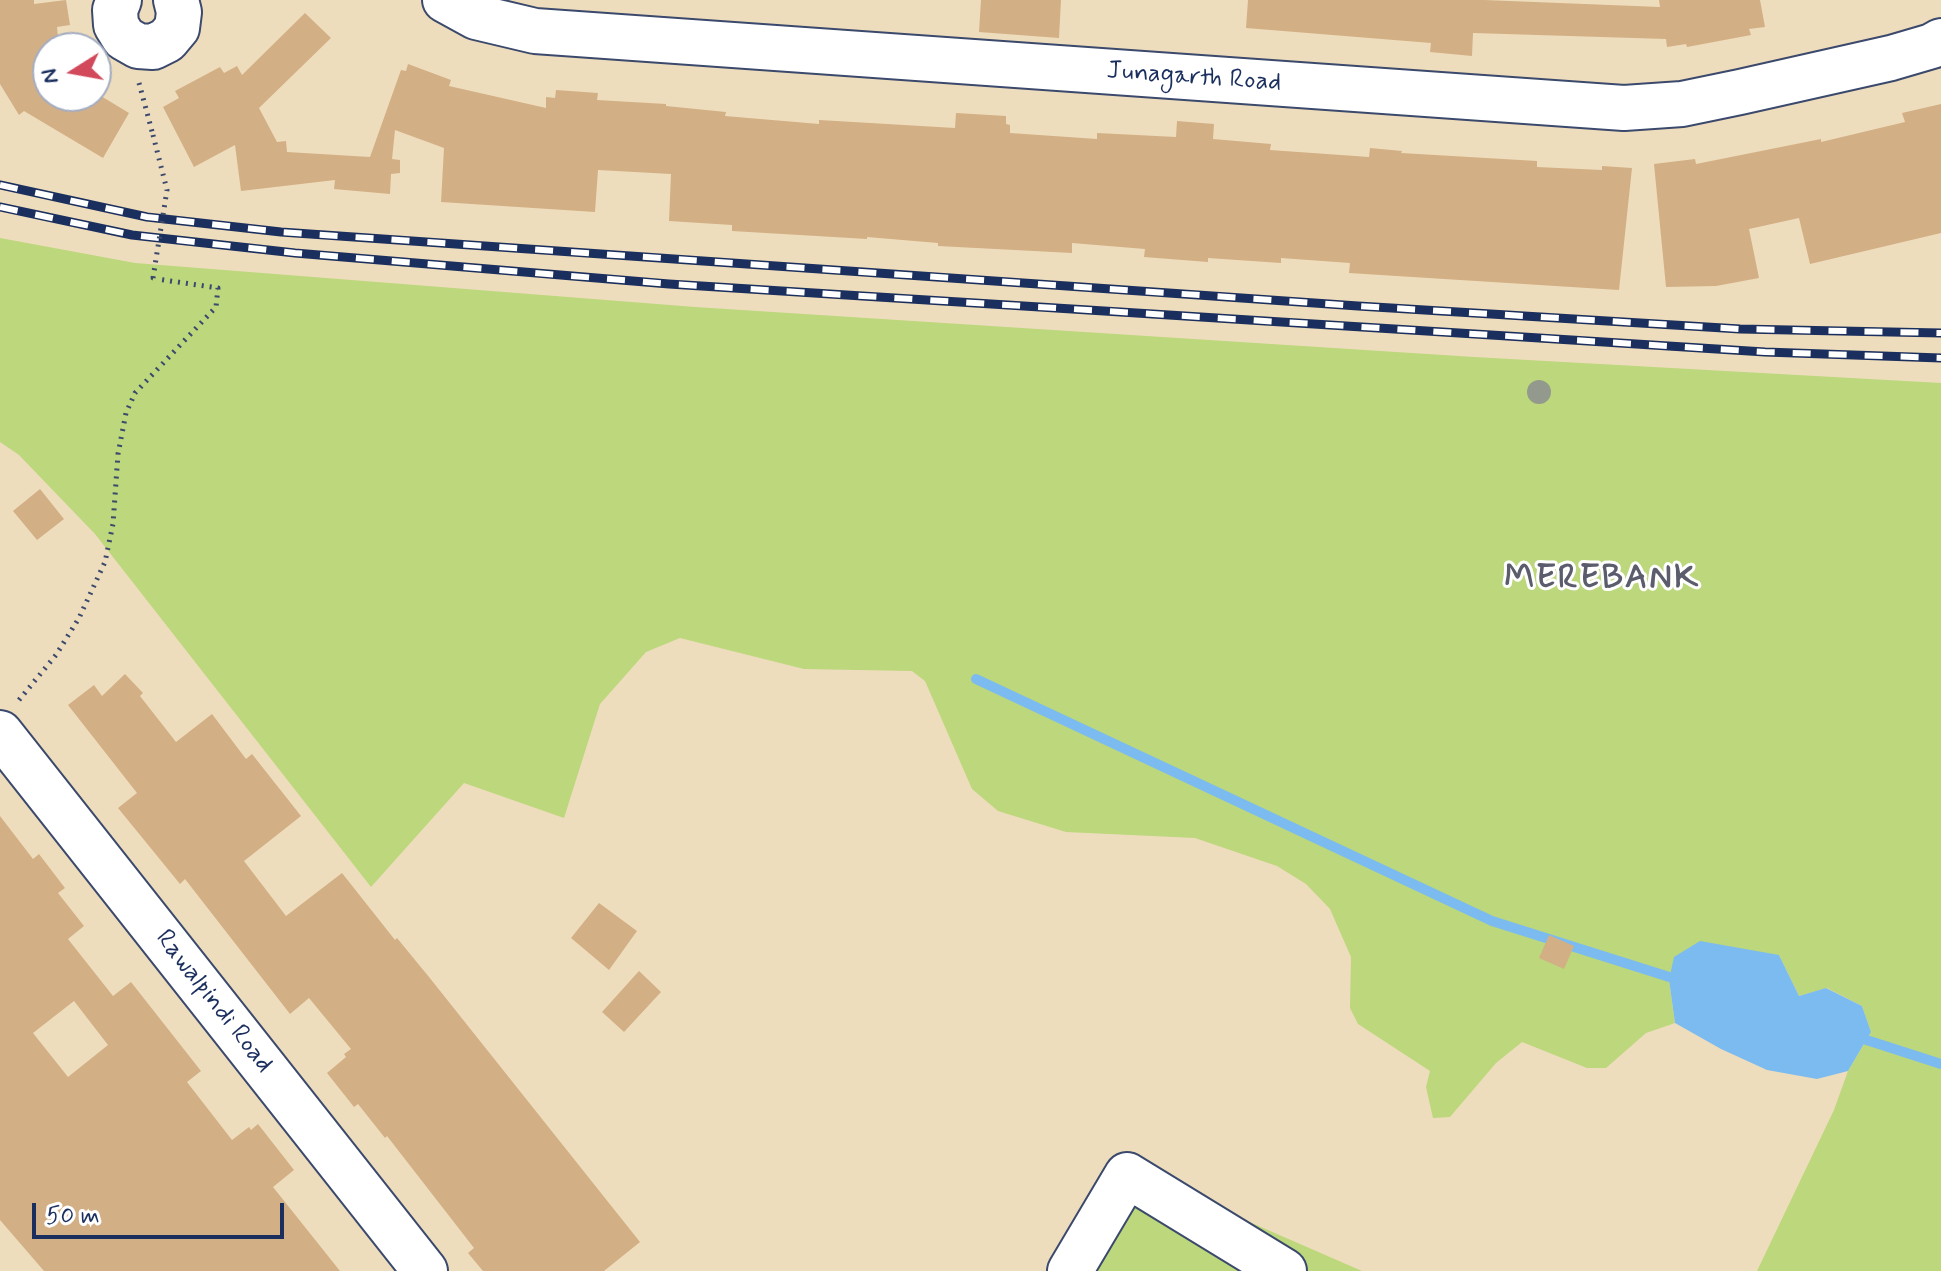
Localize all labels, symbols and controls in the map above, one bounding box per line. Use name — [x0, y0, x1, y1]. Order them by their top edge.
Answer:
north arrow — [32, 32, 112, 112]
street label: Junagarth Road — [1106, 56, 1282, 100]
text: N — [35, 66, 66, 86]
district label: MEREBANK — [1502, 560, 1702, 600]
street label: Rawalpindi Road — [147, 924, 279, 1080]
scale bar — [36, 1187, 288, 1237]
text: 50 m — [46, 1201, 100, 1232]

